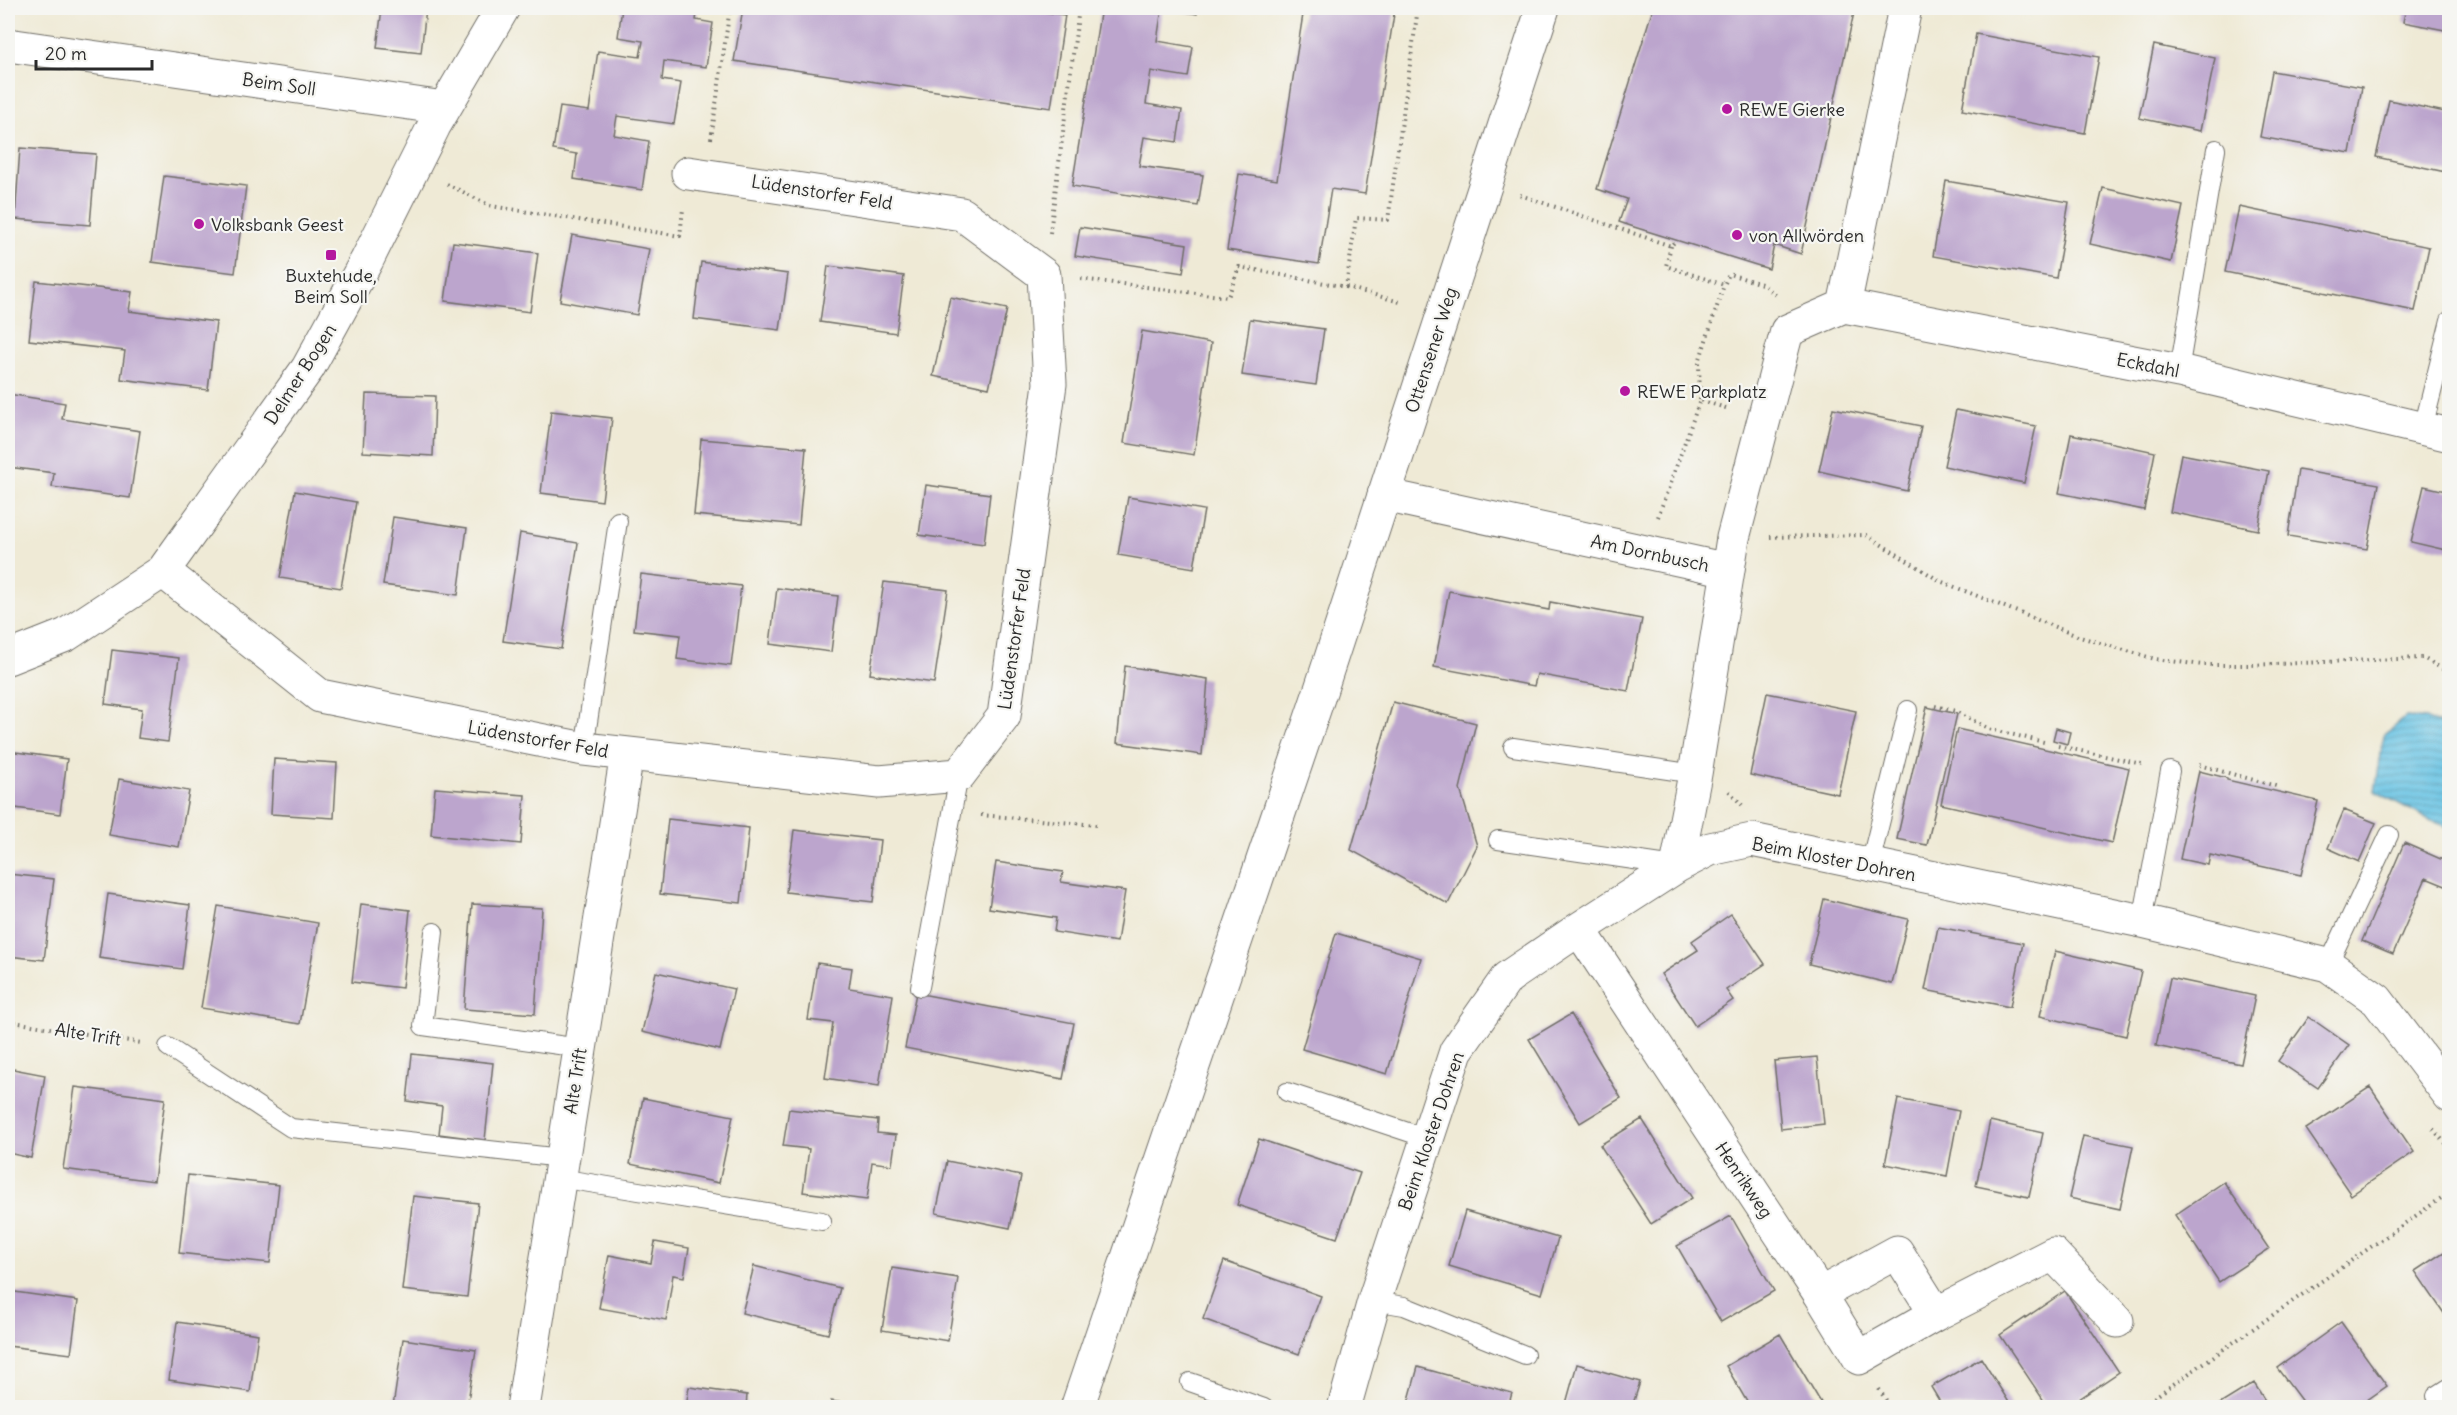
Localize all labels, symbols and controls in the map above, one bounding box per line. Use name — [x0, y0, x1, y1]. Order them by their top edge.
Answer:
scale bar — [36, 33, 152, 71]
text: 20 m — [45, 42, 87, 65]
street label: Beim Soll — [241, 67, 317, 101]
place label: REWE Gierke — [1739, 98, 1845, 121]
marker: REWE Gierke — [1720, 102, 1734, 116]
street label: Lüdenstorfer Feld — [750, 169, 895, 215]
place label: Volksbank Geest — [211, 213, 344, 236]
marker: Volksbank Geest — [192, 217, 206, 231]
place label: von Allwörden — [1749, 224, 1864, 247]
marker: von Allwörden — [1730, 228, 1744, 242]
marker: Buxtehude, Beim Soll — [324, 248, 338, 262]
place label: Buxtehude, Beim Soll — [285, 264, 377, 308]
street label: Ottensener Weg — [1400, 284, 1462, 416]
street label: Delmer Bogen — [259, 319, 341, 429]
street label: Eckdahl — [2115, 348, 2181, 382]
place label: REWE Parkplatz — [1637, 380, 1767, 403]
marker: REWE Parkplatz — [1618, 384, 1632, 398]
street label: Am Dornbusch — [1589, 529, 1711, 577]
street label: Lüdenstorfer Feld — [993, 566, 1035, 711]
street label: Lüdenstorfer Feld — [466, 715, 611, 763]
street label: Beim Kloster Dohren — [1750, 832, 1918, 886]
street label: Alte Trift — [53, 1017, 123, 1051]
street label: Alte Trift — [558, 1046, 592, 1116]
street label: Beim Kloster Dohren — [1393, 1049, 1469, 1213]
street label: Henrikweg — [1710, 1137, 1778, 1223]

